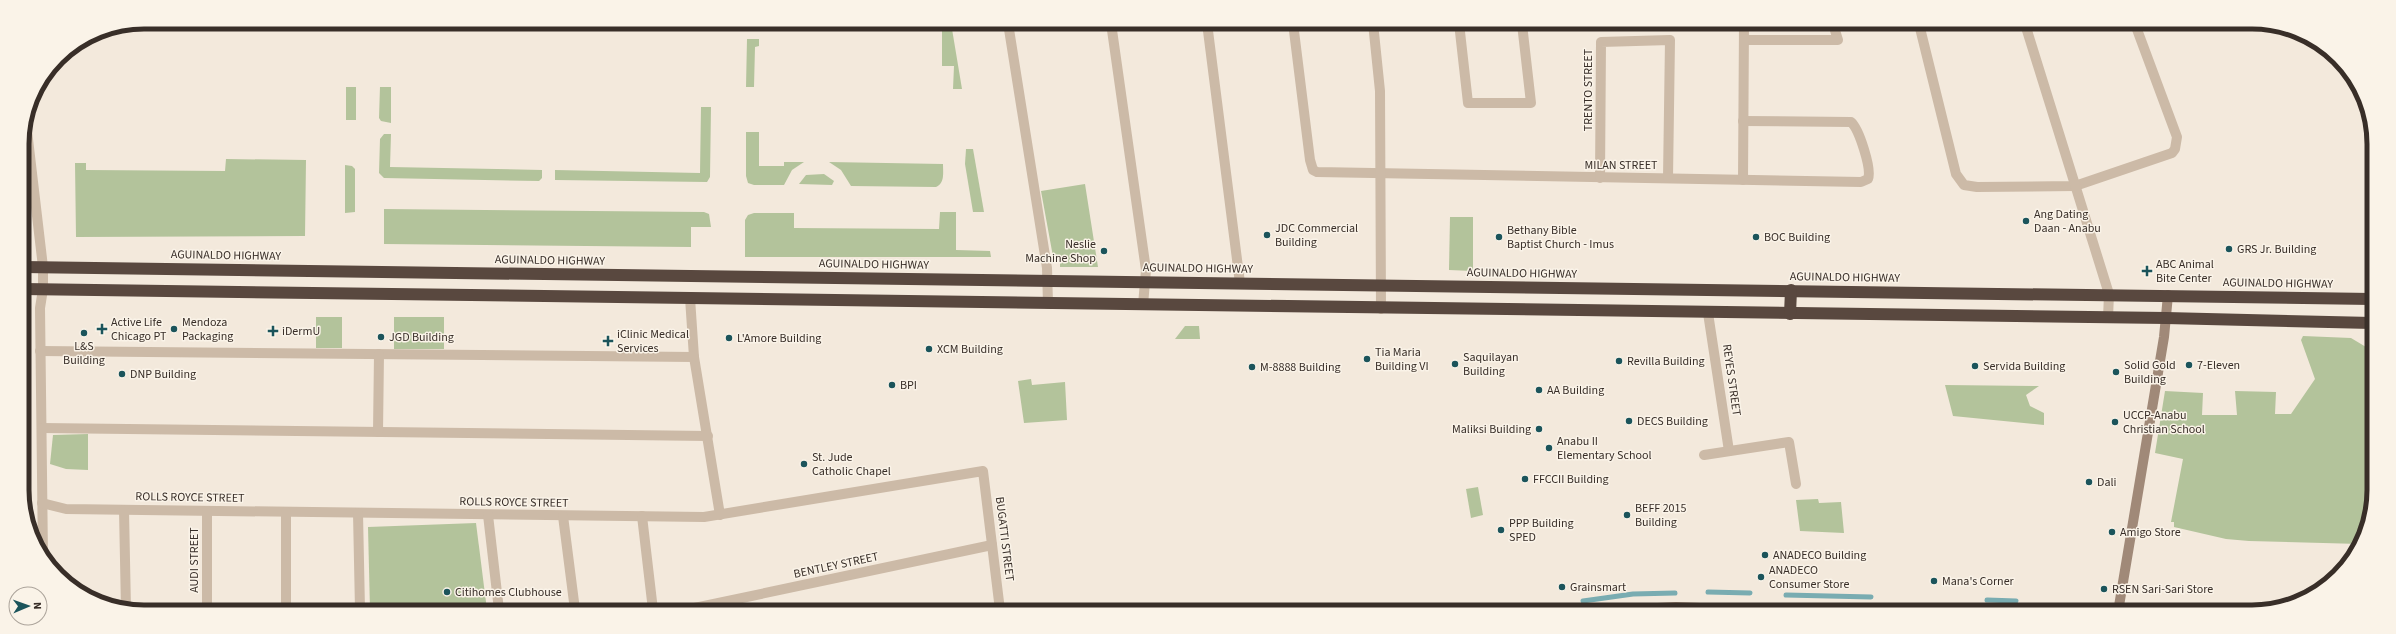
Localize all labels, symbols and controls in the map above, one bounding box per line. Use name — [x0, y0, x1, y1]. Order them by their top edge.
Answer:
street label: TRENTO STREET — [1580, 48, 1597, 131]
street label: MILAN STREET — [1585, 157, 1658, 174]
place label: Ang Dating Daan - Anabu — [2034, 206, 2101, 237]
marker: Ang Dating Daan - Anabu — [2021, 216, 2031, 226]
place label: JDC Commercial Building — [1275, 220, 1358, 251]
place label: Bethany Bible Baptist Church - Imus — [1507, 222, 1614, 253]
place label: BOC Building — [1764, 229, 1830, 246]
marker: JDC Commercial Building — [1262, 230, 1272, 240]
marker: Bethany Bible Baptist Church - Imus — [1494, 232, 1504, 242]
marker: BOC Building — [1751, 232, 1761, 242]
place label: Neslie Machine Shop — [1025, 236, 1096, 267]
place label: GRS Jr. Building — [2237, 241, 2316, 258]
marker: GRS Jr. Building — [2224, 244, 2234, 254]
street label: AGUINALDO HIGHWAY — [171, 246, 282, 265]
marker: Neslie Machine Shop — [1099, 246, 1109, 256]
street label: AGUINALDO HIGHWAY — [495, 251, 606, 270]
street label: AGUINALDO HIGHWAY — [819, 255, 930, 274]
place label: ABC Animal Bite Center — [2156, 256, 2214, 287]
street label: AGUINALDO HIGHWAY — [1143, 259, 1254, 278]
street label: AGUINALDO HIGHWAY — [1467, 264, 1578, 283]
marker: ABC Animal Bite Center — [2141, 265, 2153, 277]
street label: AGUINALDO HIGHWAY — [1790, 268, 1901, 287]
street label: AGUINALDO HIGHWAY — [2223, 274, 2334, 293]
place label: Active Life Chicago PT — [111, 314, 167, 345]
place label: Mendoza Packaging — [182, 314, 233, 345]
marker: Active Life Chicago PT — [96, 323, 108, 335]
place label: iDermU — [282, 323, 320, 340]
marker: Mendoza Packaging — [169, 324, 179, 334]
marker: iDermU — [267, 325, 279, 337]
place label: iClinic Medical Services — [617, 326, 689, 357]
marker: L&S Building — [79, 328, 89, 338]
place label: JGD Building — [389, 329, 454, 346]
place label: L'Amore Building — [737, 330, 821, 347]
marker: JGD Building — [376, 332, 386, 342]
marker: L'Amore Building — [724, 333, 734, 343]
marker: iClinic Medical Services — [602, 335, 614, 347]
place label: L&S Building — [63, 338, 105, 369]
place label: XCM Building — [937, 341, 1003, 358]
street label: REYES STREET — [1718, 343, 1745, 418]
marker: XCM Building — [924, 344, 934, 354]
place label: Tia Maria Building VI — [1375, 344, 1429, 375]
place label: Saquilayan Building — [1463, 349, 1519, 380]
place label: Revilla Building — [1627, 353, 1705, 370]
marker: Tia Maria Building VI — [1362, 354, 1372, 364]
marker: Revilla Building — [1614, 356, 1624, 366]
place label: Solid Gold Building — [2124, 357, 2176, 388]
place label: 7-Eleven — [2197, 357, 2240, 374]
place label: Servida Building — [1983, 358, 2065, 375]
place label: M-8888 Building — [1260, 359, 1341, 376]
marker: Saquilayan Building — [1450, 359, 1460, 369]
marker: 7-Eleven — [2184, 360, 2194, 370]
marker: Servida Building — [1970, 361, 1980, 371]
marker: M-8888 Building — [1247, 362, 1257, 372]
place label: DNP Building — [130, 366, 196, 383]
marker: Solid Gold Building — [2111, 367, 2121, 377]
marker: DNP Building — [117, 369, 127, 379]
place label: BPI — [900, 377, 917, 394]
marker: BPI — [887, 380, 897, 390]
place label: AA Building — [1547, 382, 1604, 399]
marker: AA Building — [1534, 385, 1544, 395]
place label: UCCP-Anabu Christian School — [2123, 407, 2205, 438]
place label: DECS Building — [1637, 413, 1708, 430]
marker: DECS Building — [1624, 416, 1634, 426]
marker: UCCP-Anabu Christian School — [2110, 417, 2120, 427]
place label: Maliksi Building — [1452, 421, 1531, 438]
marker: Maliksi Building — [1534, 424, 1544, 434]
place label: Anabu II Elementary School — [1557, 433, 1652, 464]
marker: Anabu II Elementary School — [1544, 443, 1554, 453]
place label: St. Jude Catholic Chapel — [812, 449, 891, 480]
marker: St. Jude Catholic Chapel — [799, 459, 809, 469]
place label: FFCCII Building — [1533, 471, 1609, 488]
marker: FFCCII Building — [1520, 474, 1530, 484]
place label: Dali — [2097, 474, 2116, 491]
marker: Dali — [2084, 477, 2094, 487]
street label: ROLLS ROYCE STREET — [135, 488, 245, 507]
street label: ROLLS ROYCE STREET — [459, 493, 569, 512]
street label: BUGATTI STREET — [991, 496, 1018, 583]
place label: BEFF 2015 Building — [1635, 500, 1687, 531]
marker: BEFF 2015 Building — [1622, 510, 1632, 520]
place label: PPP Building SPED — [1509, 515, 1574, 546]
place label: Amigo Store — [2120, 524, 2181, 541]
marker: PPP Building SPED — [1496, 525, 1506, 535]
street label: AUDI STREET — [186, 527, 203, 593]
marker: Amigo Store — [2107, 527, 2117, 537]
place label: ANADECO Building — [1773, 547, 1866, 564]
street label: BENTLEY STREET — [792, 548, 881, 583]
marker: ANADECO Building — [1760, 550, 1770, 560]
place label: ANADECO Consumer Store — [1769, 562, 1850, 593]
marker: ANADECO Consumer Store — [1756, 572, 1766, 582]
place label: Mana's Corner — [1942, 573, 2015, 590]
marker: Mana's Corner — [1929, 576, 1939, 586]
place label: Grainsmart — [1570, 579, 1626, 596]
place label: RSEN Sari-Sari Store — [2112, 581, 2213, 598]
marker: Grainsmart — [1557, 582, 1567, 592]
place label: Citihomes Clubhouse — [455, 584, 562, 601]
marker: RSEN Sari-Sari Store — [2099, 584, 2109, 594]
north arrow — [8, 586, 48, 626]
marker: Citihomes Clubhouse — [442, 587, 452, 597]
text: N — [30, 602, 45, 610]

